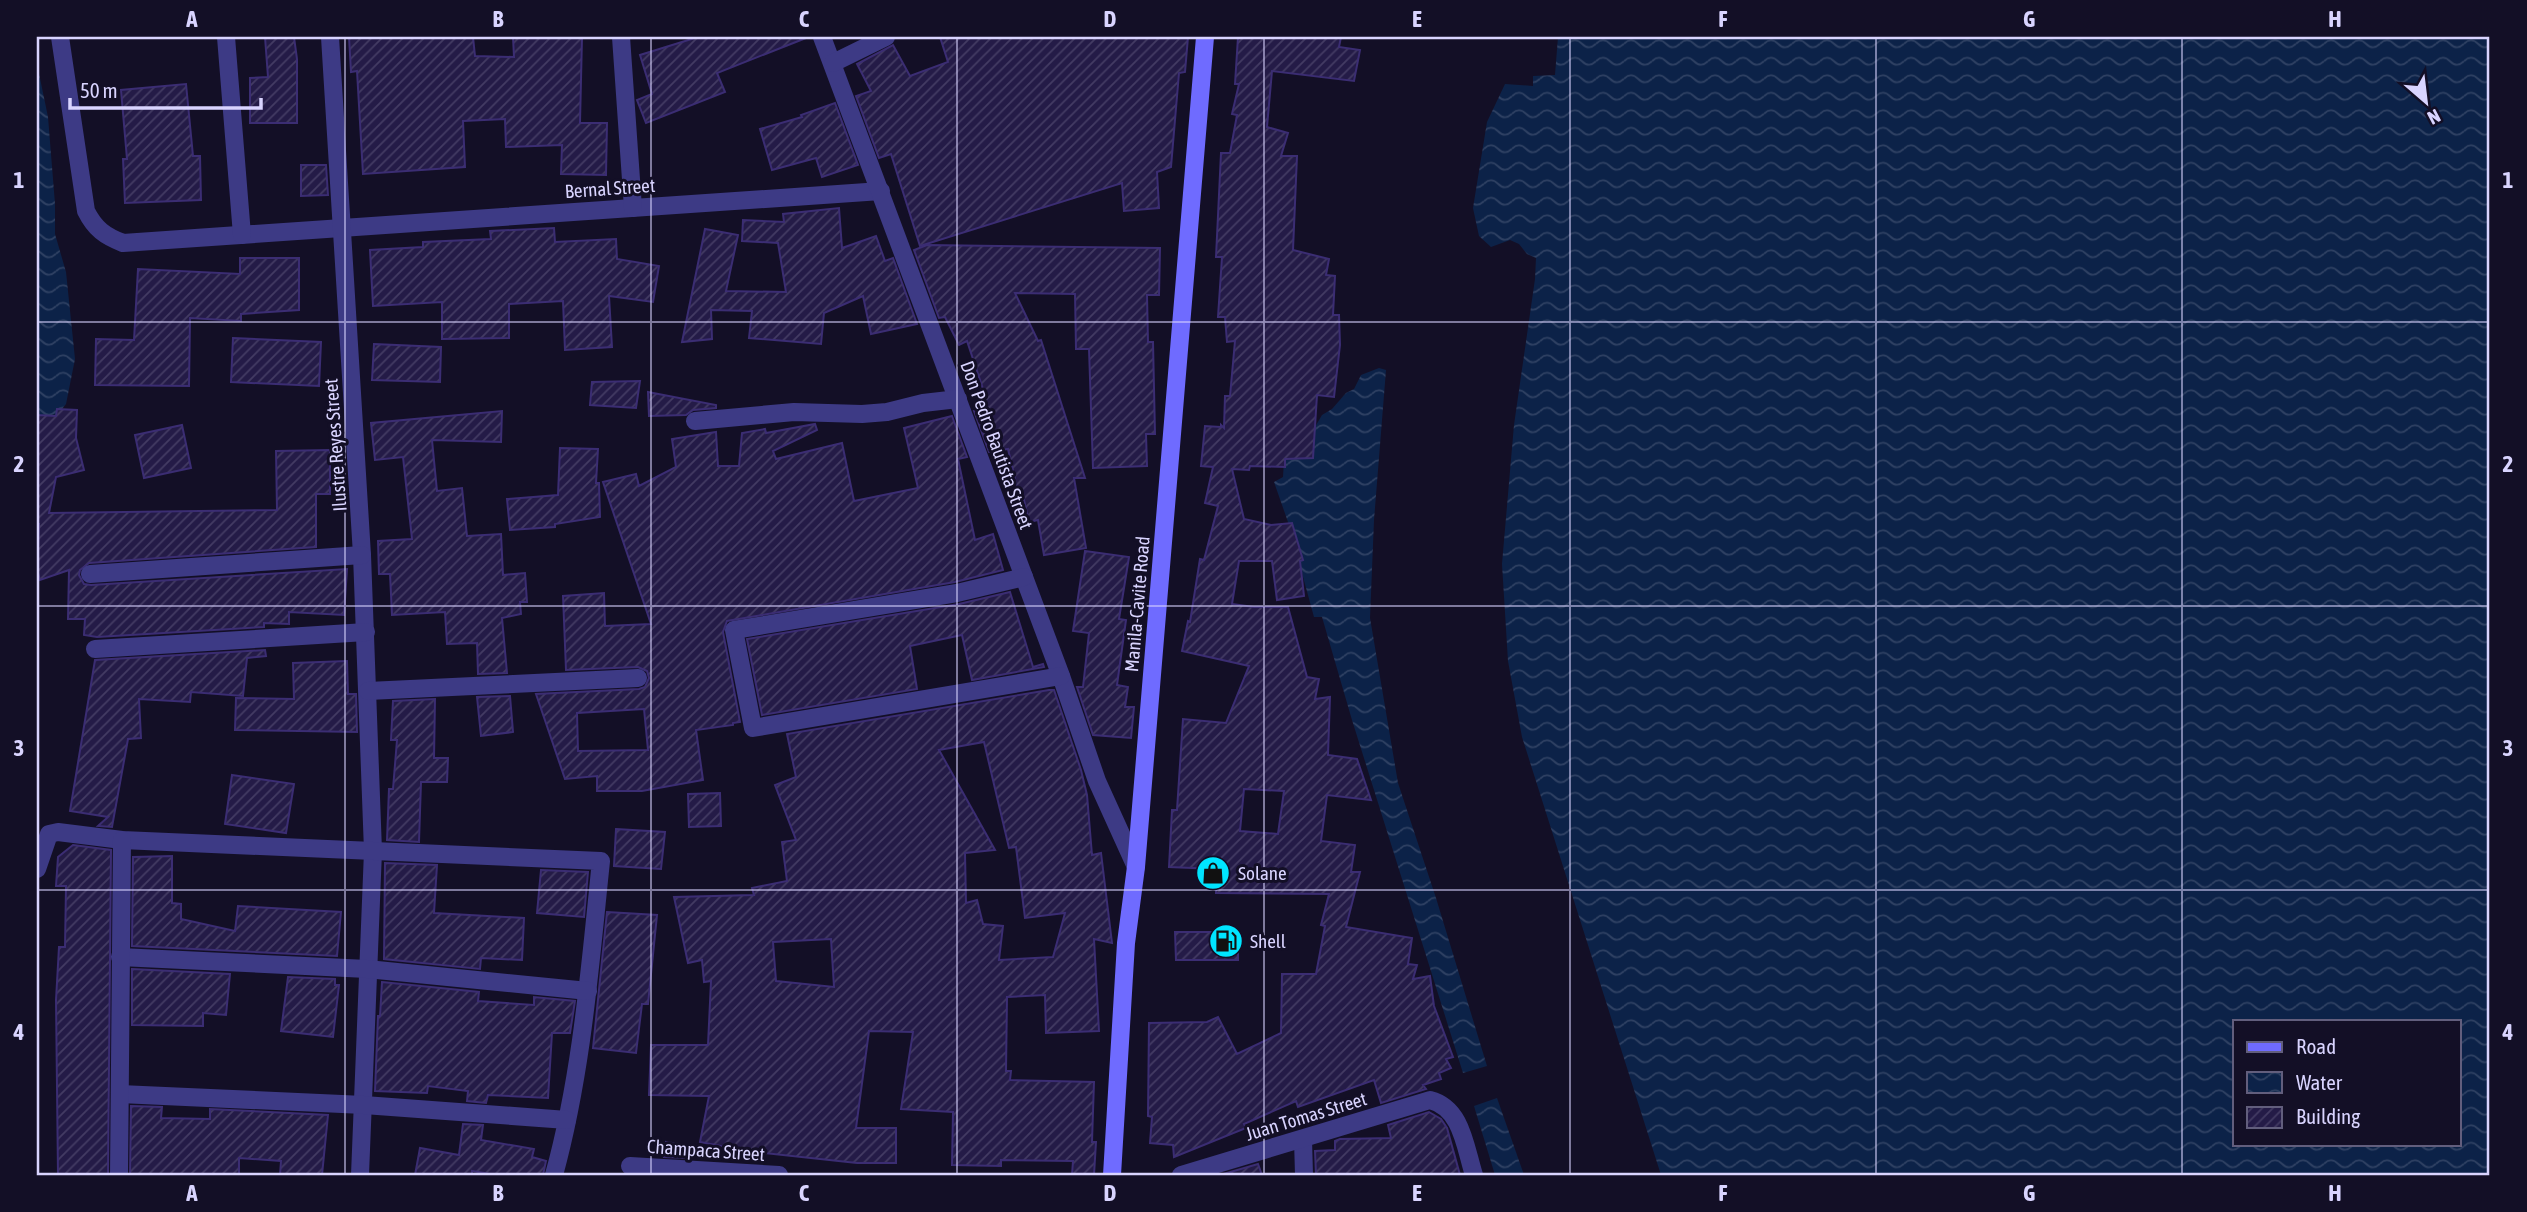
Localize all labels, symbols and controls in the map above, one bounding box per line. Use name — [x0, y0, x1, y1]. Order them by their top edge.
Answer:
text: A — [185, 6, 198, 32]
text: B — [493, 6, 504, 32]
text: C — [799, 6, 810, 32]
text: D — [1104, 6, 1117, 32]
text: E — [1412, 6, 1422, 32]
text: F — [1718, 6, 1728, 32]
text: G — [2023, 6, 2035, 32]
text: H — [2328, 6, 2342, 32]
scale bar — [70, 66, 261, 110]
north arrow — [2390, 66, 2460, 136]
text: 50 m — [80, 78, 118, 102]
text: N — [2424, 105, 2444, 129]
text: 1 — [14, 167, 25, 193]
text: 1 — [2503, 167, 2514, 193]
street label: Bernal Street — [564, 174, 656, 202]
street label: Don Pedro Bautista Street — [956, 358, 1038, 532]
street label: Ilustre Reyes Street — [319, 378, 351, 512]
text: 2 — [14, 451, 24, 477]
text: 2 — [2503, 451, 2513, 477]
street label: Manila-Cavite Road — [1120, 535, 1154, 673]
text: 3 — [14, 735, 24, 761]
text: 3 — [2503, 735, 2513, 761]
shop icon: Solane — [1194, 854, 1232, 892]
place label: Solane — [1238, 862, 1287, 884]
fuel station icon: Shell — [1207, 922, 1245, 960]
place label: Shell — [1250, 930, 1286, 952]
text: 4 — [13, 1019, 25, 1045]
text: 4 — [2502, 1019, 2514, 1045]
legend — [2233, 1020, 2460, 1146]
text: Road — [2296, 1034, 2336, 1058]
text: Water — [2296, 1070, 2343, 1094]
street label: Juan Tomas Street — [1243, 1087, 1369, 1145]
text: Building — [2296, 1104, 2360, 1128]
street label: Champaca Street — [646, 1135, 766, 1165]
text: A — [185, 1180, 198, 1206]
text: B — [493, 1180, 504, 1206]
text: C — [799, 1180, 810, 1206]
text: D — [1104, 1180, 1117, 1206]
text: E — [1412, 1180, 1422, 1206]
text: F — [1718, 1180, 1728, 1206]
text: G — [2023, 1180, 2035, 1206]
text: H — [2328, 1180, 2342, 1206]

